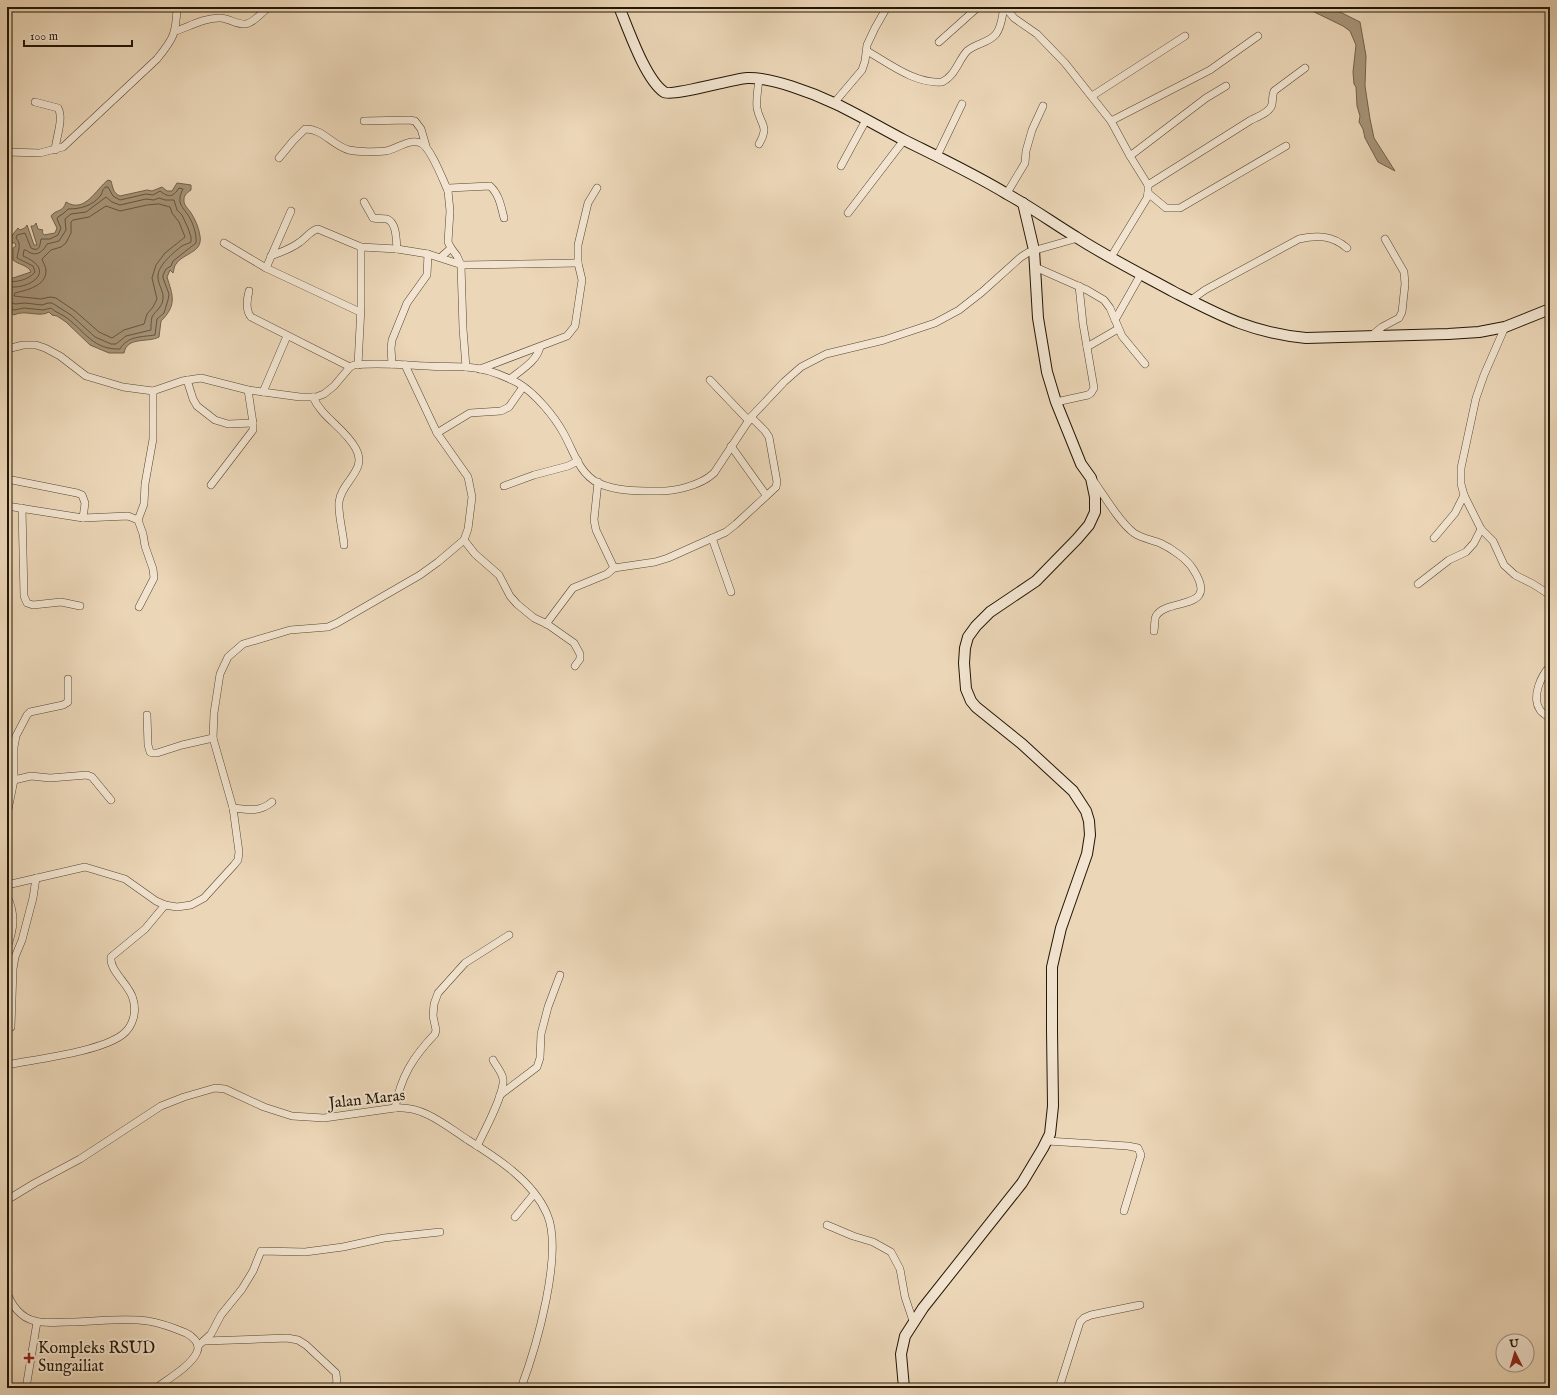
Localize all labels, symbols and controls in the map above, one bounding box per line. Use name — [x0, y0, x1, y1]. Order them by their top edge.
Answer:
scale bar — [24, 22, 132, 48]
text: 100 m — [30, 29, 58, 44]
street label: Jalan Maras — [326, 1086, 407, 1114]
north arrow — [1495, 1333, 1535, 1373]
text: U — [1508, 1337, 1520, 1352]
place label: Kompleks RSUD Sungailiat — [38, 1339, 155, 1377]
marker: Kompleks RSUD Sungailiat — [23, 1352, 35, 1364]

